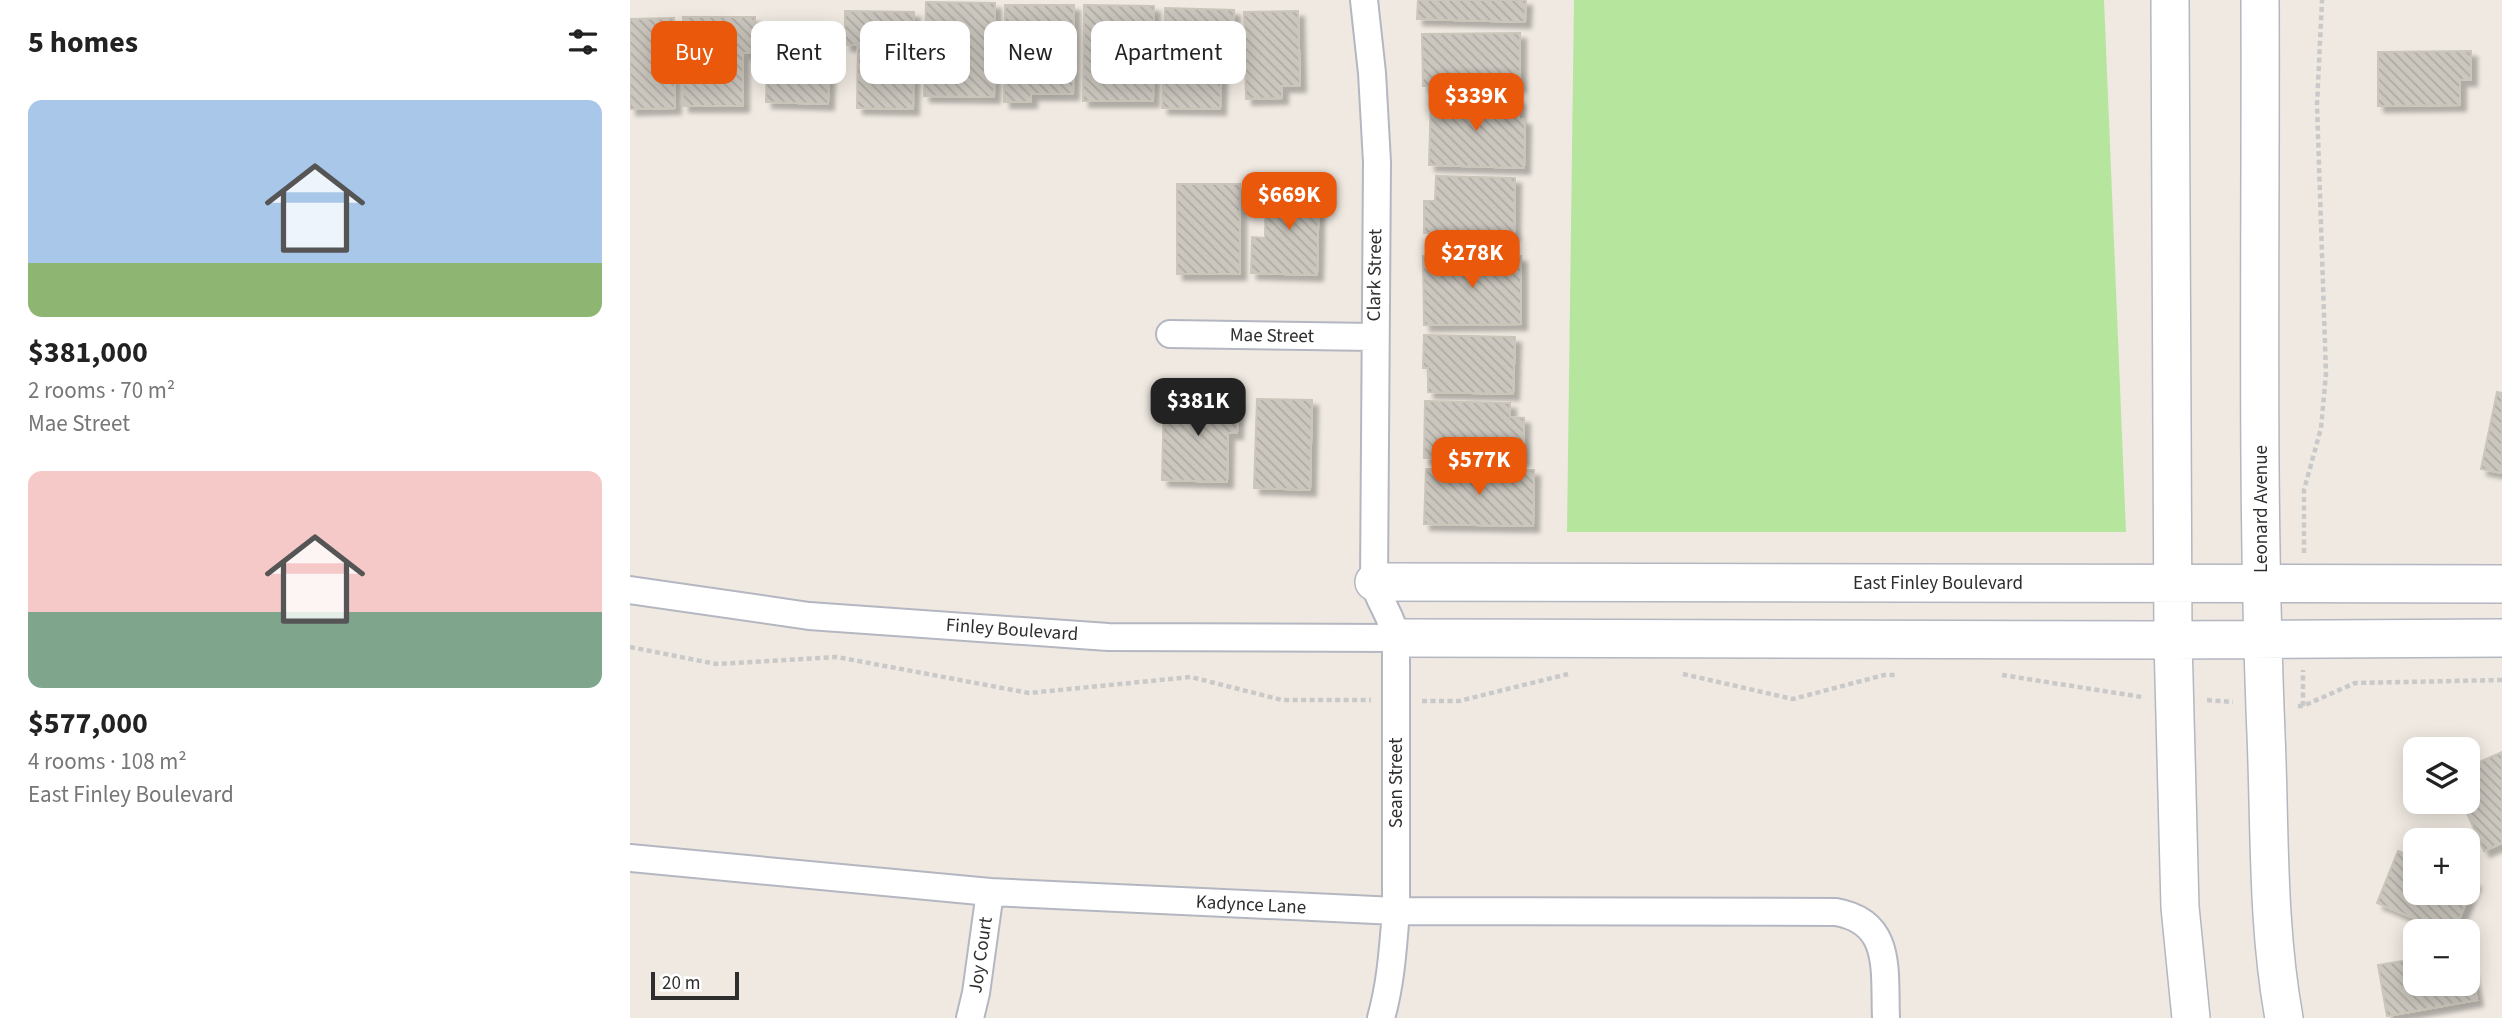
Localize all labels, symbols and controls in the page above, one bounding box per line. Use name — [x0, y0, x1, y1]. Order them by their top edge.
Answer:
text: 5 homes — [28, 21, 138, 64]
chip: Buy — [651, 21, 737, 84]
chip: Rent — [751, 21, 846, 84]
chip: Filters — [860, 21, 970, 84]
chip: New — [984, 21, 1077, 84]
chip: Apartment — [1091, 21, 1246, 84]
icon: filters — [564, 23, 602, 61]
pin: $339K — [1427, 74, 1525, 133]
text: $339K — [1445, 79, 1507, 112]
icon: home — [252, 145, 378, 271]
pin: $669K — [1240, 173, 1338, 232]
text: $669K — [1258, 178, 1320, 211]
street label: Clark Street — [1361, 228, 1389, 322]
pin: $278K — [1423, 230, 1521, 290]
text: $278K — [1441, 236, 1503, 269]
street label: Mae Street — [1230, 322, 1315, 350]
text: $381,000 — [28, 331, 148, 374]
text: 2 rooms · 70 m² — [28, 374, 175, 407]
pin: $381K — [1149, 378, 1247, 438]
text: $381K — [1167, 384, 1229, 417]
text: Mae Street — [28, 407, 130, 440]
pin: $577K — [1430, 438, 1528, 497]
text: $577K — [1448, 443, 1510, 476]
street label: Leonard Avenue — [2248, 445, 2275, 573]
icon: home — [252, 516, 378, 642]
street label: East Finley Boulevard — [1853, 570, 2023, 597]
street label: Finley Boulevard — [945, 612, 1079, 648]
text: $577,000 — [28, 702, 148, 745]
street label: Sean Street — [1383, 737, 1410, 828]
map controls — [2403, 737, 2480, 996]
button: layers — [2403, 737, 2480, 814]
text: 4 rooms · 108 m² — [28, 745, 187, 778]
text: East Finley Boulevard — [28, 778, 234, 811]
button: + — [2403, 828, 2480, 905]
street label: Kadynce Lane — [1195, 889, 1307, 921]
street label: Joy Court — [962, 915, 1000, 995]
button: − — [2403, 919, 2480, 996]
scale bar — [651, 969, 738, 1001]
text: 20 m — [662, 970, 700, 997]

